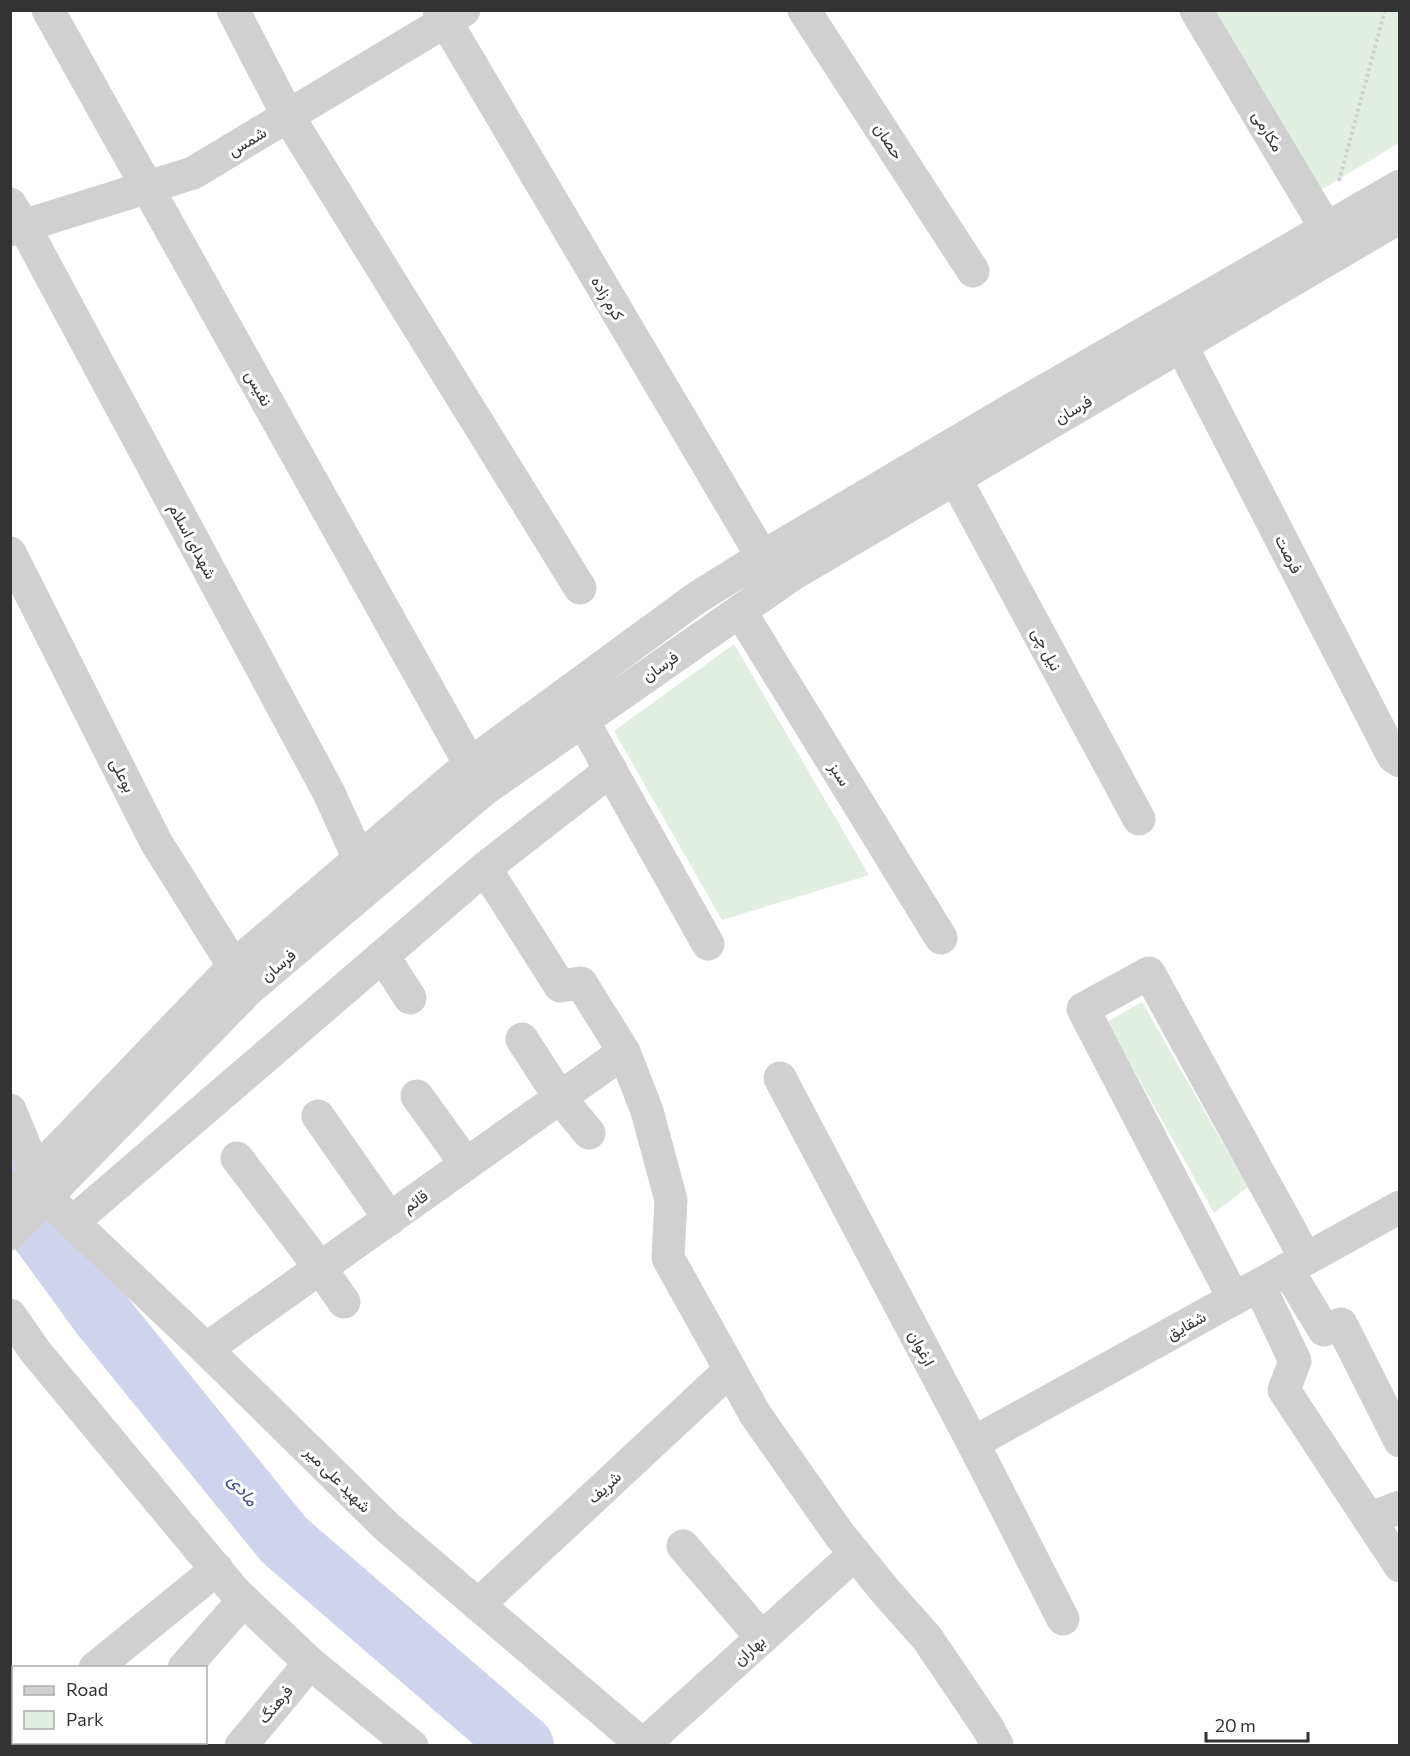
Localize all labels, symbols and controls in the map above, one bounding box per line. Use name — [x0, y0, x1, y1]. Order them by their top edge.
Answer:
street label: مکارمی — [1247, 107, 1288, 156]
street label: حصان — [870, 119, 908, 163]
street label: شمس — [224, 122, 270, 161]
street label: کرم زاده — [586, 272, 629, 324]
street label: نفیس — [240, 366, 277, 410]
street label: فرسان — [1051, 390, 1096, 428]
street label: شهدای اسلام — [164, 500, 221, 583]
street label: فرصت — [1270, 531, 1307, 577]
street label: نیل چی — [1026, 624, 1067, 675]
street label: فرسان — [638, 646, 683, 686]
street label: بوعلی — [105, 755, 140, 796]
street label: سبز — [824, 758, 855, 790]
street label: فرسان — [256, 945, 300, 986]
street label: قائم — [398, 1185, 432, 1218]
street label: شقایق — [1163, 1306, 1210, 1345]
street label: ارغوان — [903, 1327, 940, 1370]
street label: شهید علی میر — [299, 1441, 375, 1517]
street label: شریف — [583, 1467, 626, 1508]
water label: مادی — [223, 1469, 264, 1511]
street label: بهاران — [729, 1631, 770, 1670]
legend — [12, 1666, 207, 1744]
text: Road — [66, 1678, 108, 1700]
street label: فرهنگ — [253, 1681, 298, 1728]
scale bar — [1206, 1705, 1308, 1743]
text: Park — [66, 1708, 104, 1730]
text: 20 m — [1215, 1714, 1256, 1736]

